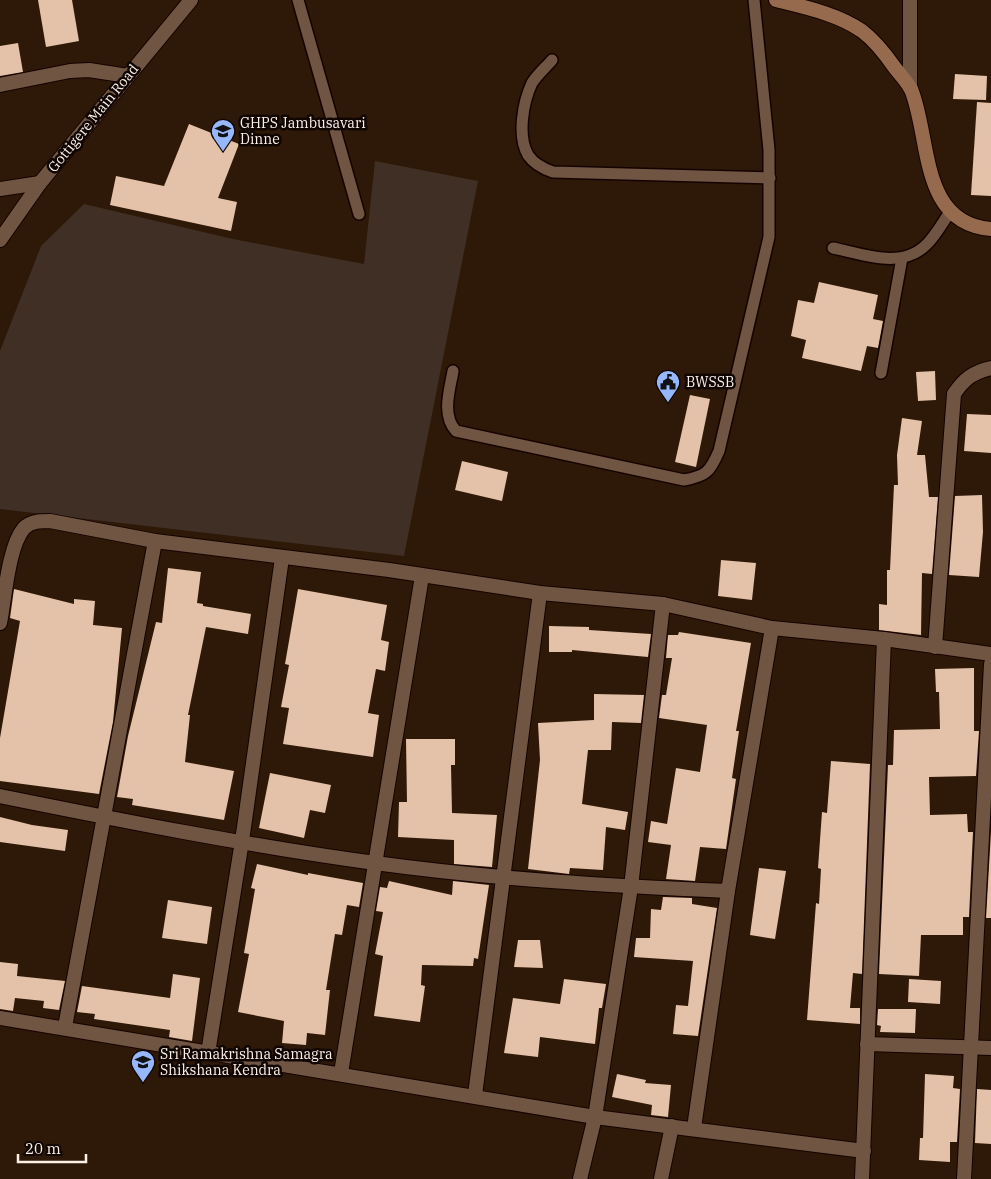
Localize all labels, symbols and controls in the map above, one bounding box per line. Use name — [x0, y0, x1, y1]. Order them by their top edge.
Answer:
street label: Gottigere Main Road — [44, 60, 142, 176]
place label: GHPS Jambusavari Dinne — [240, 114, 366, 148]
school or university icon: GHPS Jambusavari Dinne — [210, 118, 236, 152]
public building icon: BWSSB — [655, 369, 681, 403]
place label: BWSSB — [686, 373, 734, 391]
place label: Sri Ramakrishna Samagra Shikshana Kendra — [160, 1045, 333, 1079]
school or university icon: Sri Ramakrishna Samagra Shikshana Kendra — [130, 1049, 156, 1083]
scale bar — [18, 1132, 85, 1164]
text: 20 m — [25, 1139, 61, 1158]

